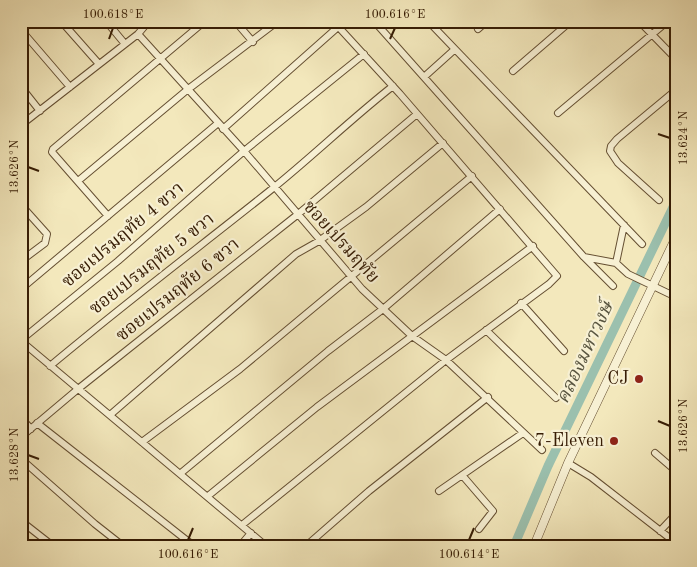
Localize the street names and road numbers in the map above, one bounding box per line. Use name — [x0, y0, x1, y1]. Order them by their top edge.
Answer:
street label: ซอยเปรมฤทัย 4 ขวา — [58, 178, 187, 291]
street label: ซอยเปรมฤทัย — [300, 197, 383, 287]
street label: ซอยเปรมฤทัย 5 ขวา — [86, 209, 218, 318]
street label: ซอยเปรมฤทัย 6 ขวา — [112, 234, 243, 345]

